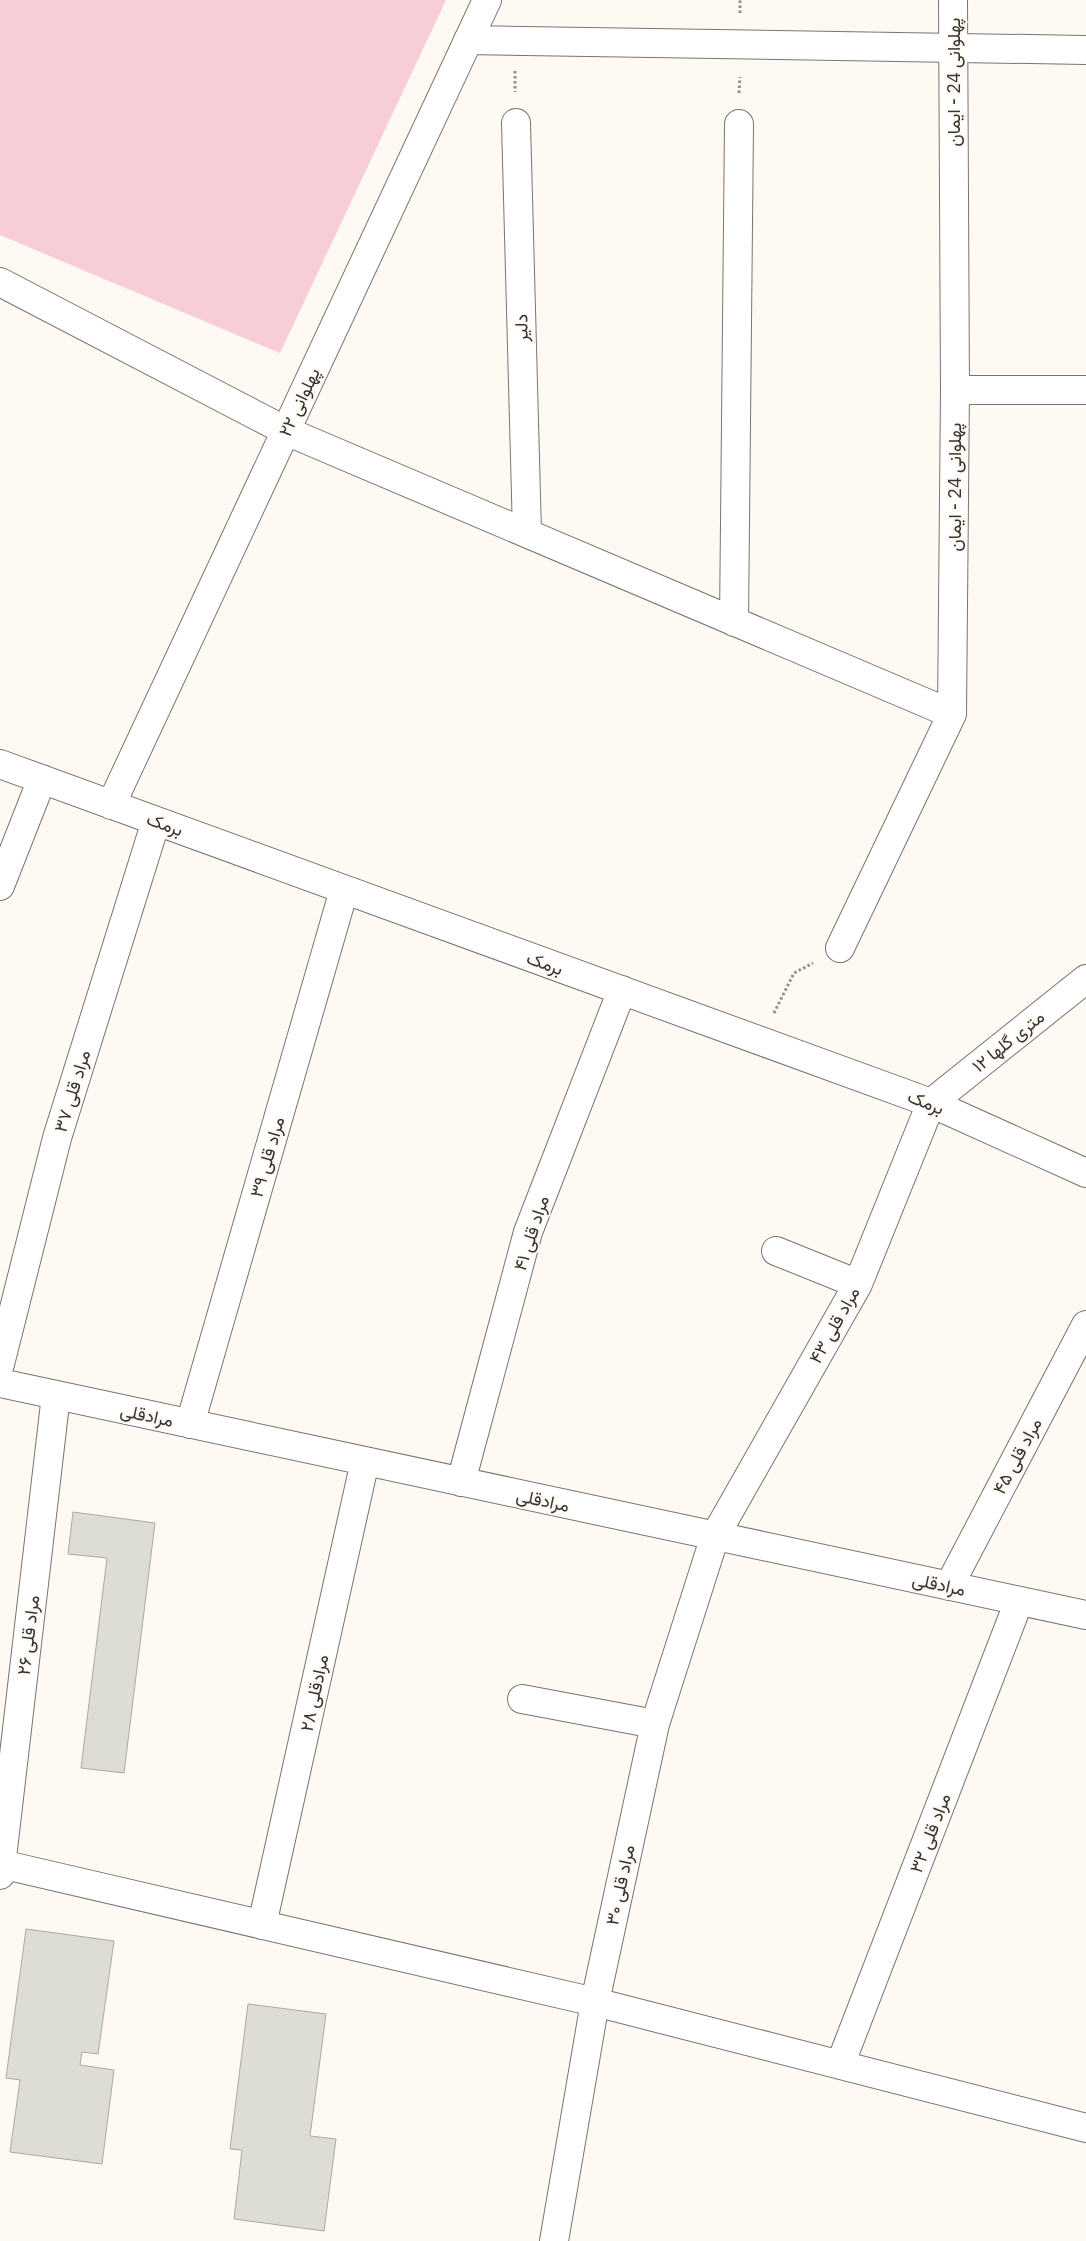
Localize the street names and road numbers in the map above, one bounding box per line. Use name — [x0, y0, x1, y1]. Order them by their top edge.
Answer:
street label: پهلوانی 24 - ایمان — [942, 18, 966, 146]
street label: دلیر — [509, 314, 533, 343]
street label: پهلوانی ۲۲ — [273, 364, 326, 441]
street label: پهلوانی 24 - ایمان — [943, 423, 967, 551]
street label: برمک — [143, 807, 187, 841]
street label: برمک — [523, 946, 567, 980]
street label: ۱۲ متری گلها — [967, 1005, 1049, 1077]
street label: مراد قلی ۳۷ — [49, 1047, 95, 1135]
street label: برمک — [904, 1084, 948, 1120]
street label: مراد قلی ۳۹ — [245, 1114, 289, 1200]
street label: مراد قلی ۴۱ — [508, 1192, 554, 1274]
street label: مراد قلی ۴۳ — [803, 1283, 865, 1367]
street label: مرادقلی — [118, 1398, 176, 1432]
street label: مراد قلی ۴۵ — [987, 1414, 1047, 1498]
street label: مرادقلی — [514, 1483, 572, 1517]
street label: مرادقلی — [910, 1567, 968, 1601]
street label: مراد قلی ۲۶ — [12, 1594, 44, 1676]
street label: مرادقلی ۲۸ — [295, 1652, 333, 1734]
street label: مراد قلی ۳۲ — [904, 1790, 956, 1876]
street label: مراد قلی ۳۰ — [600, 1843, 640, 1927]

